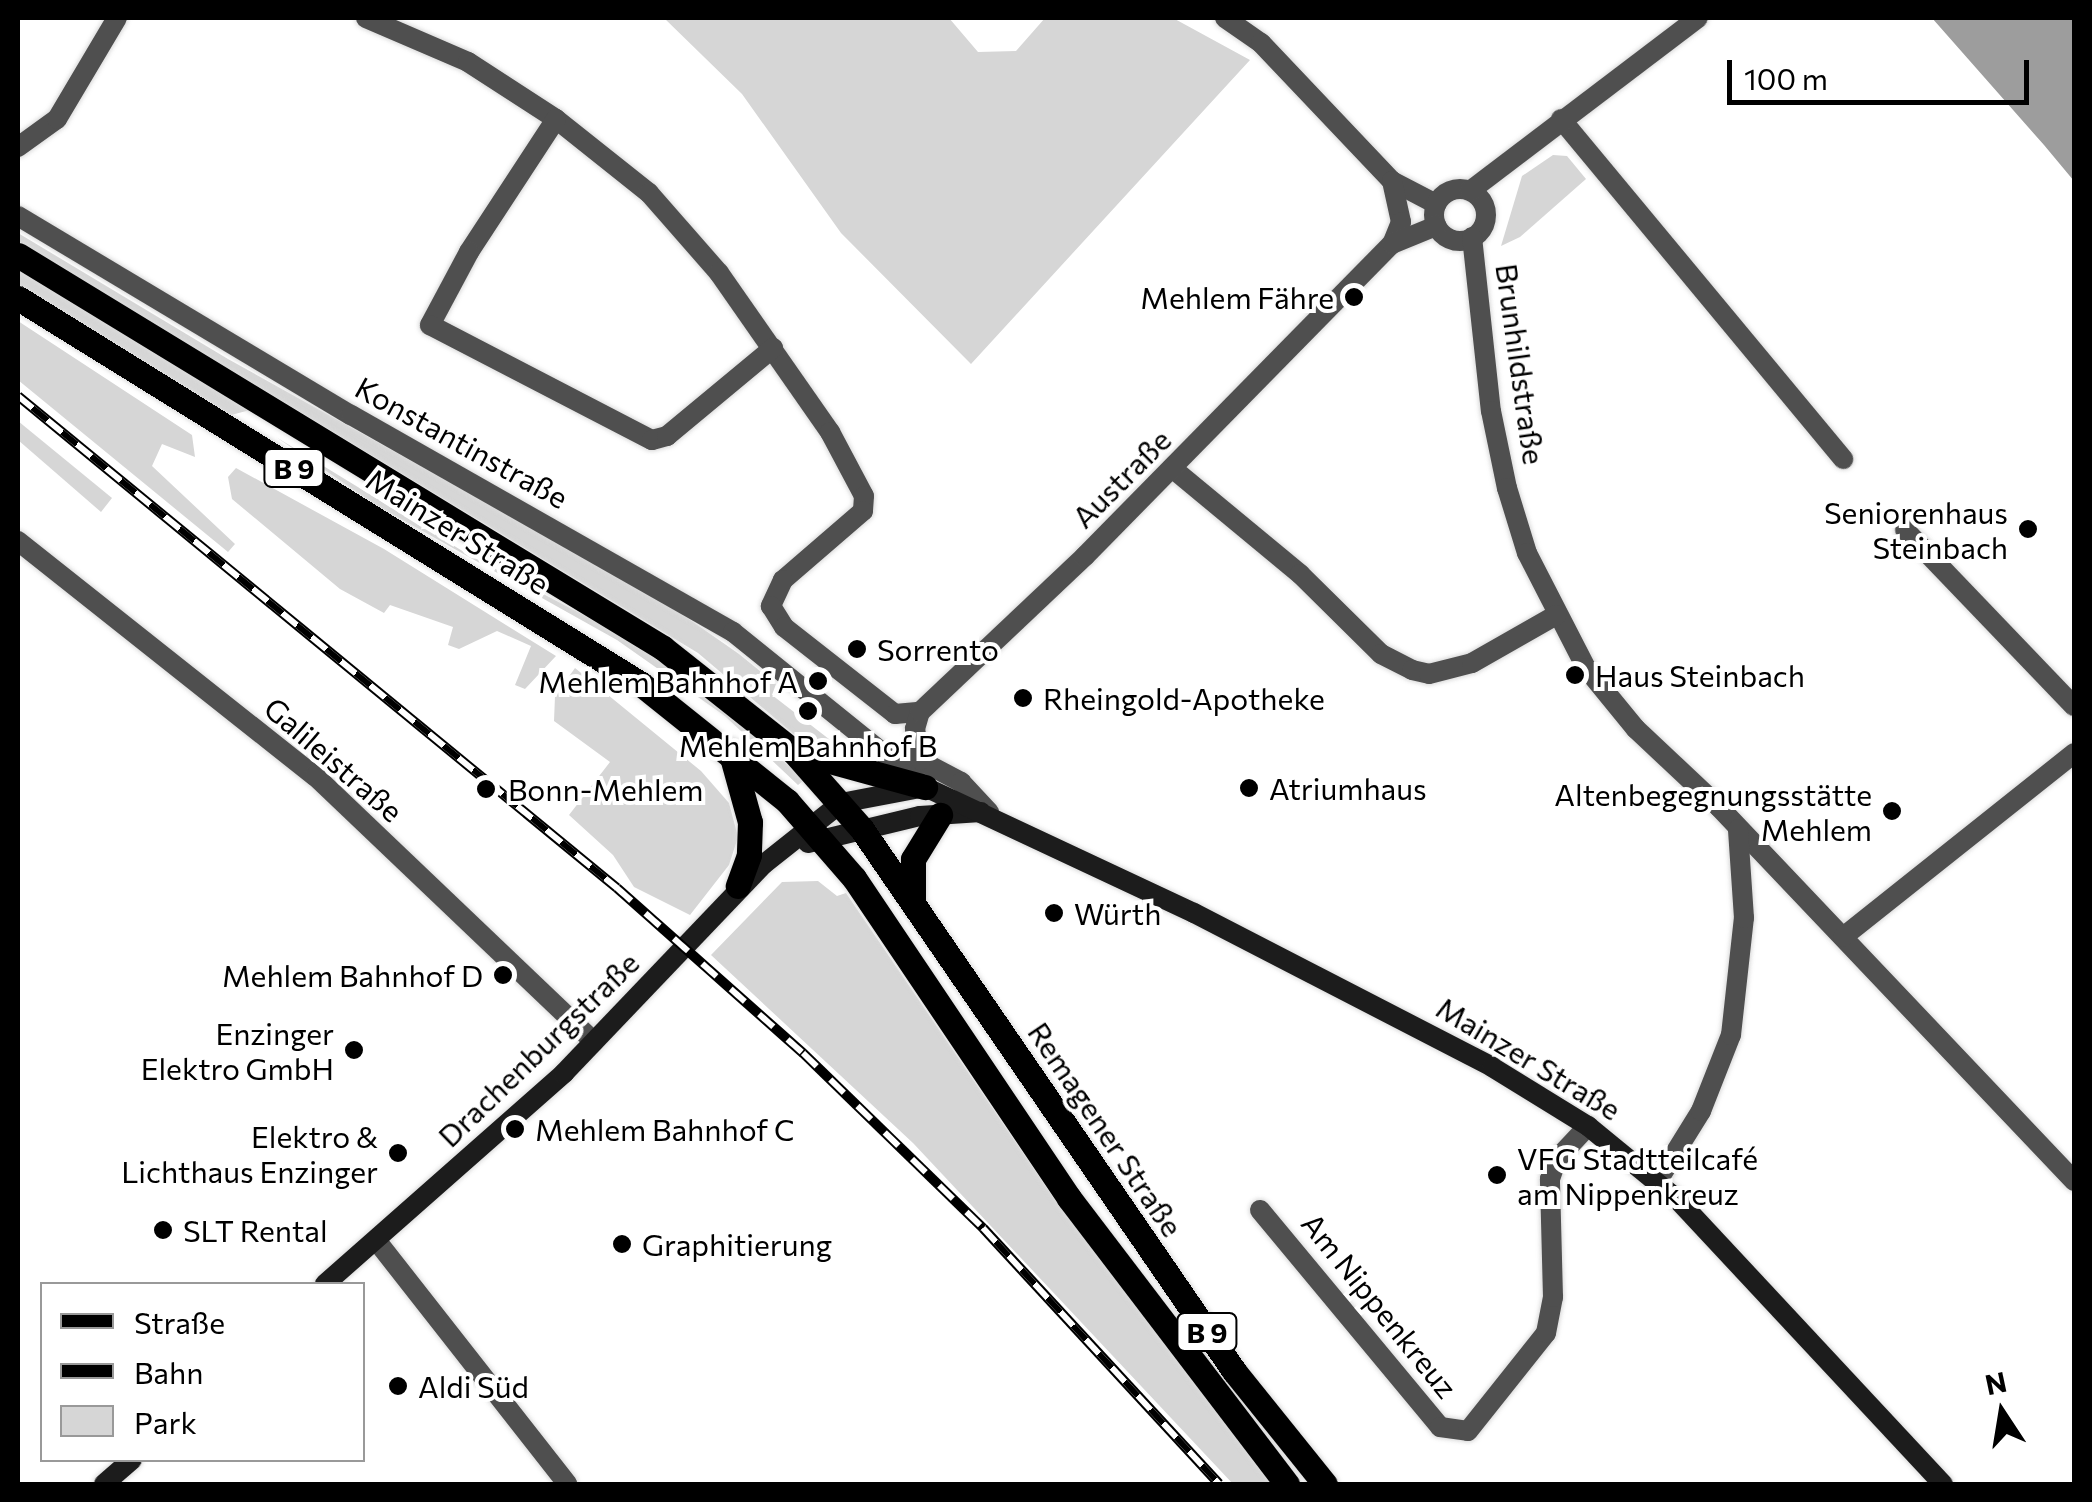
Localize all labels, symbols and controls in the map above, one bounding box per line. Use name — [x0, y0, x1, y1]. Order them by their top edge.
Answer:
scale bar — [1732, 40, 2034, 102]
text: 100 m — [1744, 59, 1828, 96]
street label: Brunhildstraße — [1489, 261, 1553, 467]
place label: Mehlem Fähre — [1140, 279, 1334, 315]
marker: Mehlem Fähre — [1343, 286, 1365, 308]
street label: Konstantinstraße — [349, 369, 575, 515]
street label: Austraße — [1064, 421, 1178, 535]
road number: B 9 — [262, 445, 326, 491]
street label: Mainzer Straße — [360, 461, 556, 601]
place label: Seniorenhaus Steinbach — [1824, 494, 2008, 564]
marker: Seniorenhaus Steinbach — [2017, 518, 2039, 540]
place label: Sorrento — [877, 631, 999, 667]
marker: Sorrento — [846, 638, 868, 660]
place label: Haus Steinbach — [1595, 657, 1805, 693]
place label: Mehlem Bahnhof A — [538, 663, 798, 699]
marker: Haus Steinbach — [1564, 664, 1586, 686]
marker: Mehlem Bahnhof A — [807, 670, 829, 692]
place label: Rheingold-Apotheke — [1043, 680, 1325, 716]
marker: Rheingold-Apotheke — [1012, 687, 1034, 709]
street label: Galileistraße — [258, 689, 410, 829]
marker: Mehlem Bahnhof B — [797, 700, 819, 722]
place label: Mehlem Bahnhof B — [679, 727, 937, 763]
place label: Atriumhaus — [1269, 770, 1427, 806]
place label: Bonn-Mehlem — [508, 771, 704, 807]
marker: Bonn-Mehlem — [473, 776, 499, 802]
place label: Altenbegegnungsstätte Mehlem — [1554, 776, 1872, 846]
marker: Atriumhaus — [1238, 777, 1260, 799]
marker: Altenbegegnungsstätte Mehlem — [1881, 800, 1903, 822]
place label: Würth — [1074, 895, 1161, 931]
marker: Würth — [1043, 902, 1065, 924]
street label: Drachenburgstraße — [430, 944, 646, 1154]
place label: Mehlem Bahnhof D — [222, 957, 483, 993]
marker: Mehlem Bahnhof D — [492, 964, 514, 986]
street label: Mainzer Straße — [1430, 989, 1628, 1127]
place label: Enzinger Elektro GmbH — [141, 1015, 334, 1086]
street label: Remagener Straße — [1021, 1015, 1191, 1243]
marker: Enzinger Elektro GmbH — [343, 1039, 365, 1061]
place label: Mehlem Bahnhof C — [535, 1111, 794, 1147]
place label: Elektro & Lichthaus Enzinger — [121, 1118, 378, 1188]
marker: Mehlem Bahnhof C — [504, 1118, 526, 1140]
place label: VFG Stadtteilcafé am Nippenkreuz — [1517, 1140, 1758, 1210]
marker: Elektro & Lichthaus Enzinger — [387, 1142, 409, 1164]
marker: VFG Stadtteilcafé am Nippenkreuz — [1486, 1164, 1508, 1186]
street label: Am Nippenkreuz — [1295, 1206, 1465, 1404]
place label: SLT Rental — [183, 1212, 328, 1248]
marker: SLT Rental — [152, 1219, 174, 1241]
place label: Graphitierung — [642, 1226, 832, 1262]
marker: Graphitierung — [611, 1233, 633, 1255]
legend — [40, 1282, 365, 1462]
text: Straße — [134, 1303, 225, 1340]
road number: B 9 — [1174, 1309, 1240, 1355]
text: Bahn — [134, 1353, 203, 1390]
north arrow — [1952, 1362, 2052, 1462]
text: N — [1982, 1364, 2010, 1401]
place label: Aldi Süd — [418, 1368, 529, 1404]
marker: Aldi Süd — [387, 1375, 409, 1397]
text: Park — [134, 1403, 197, 1440]

